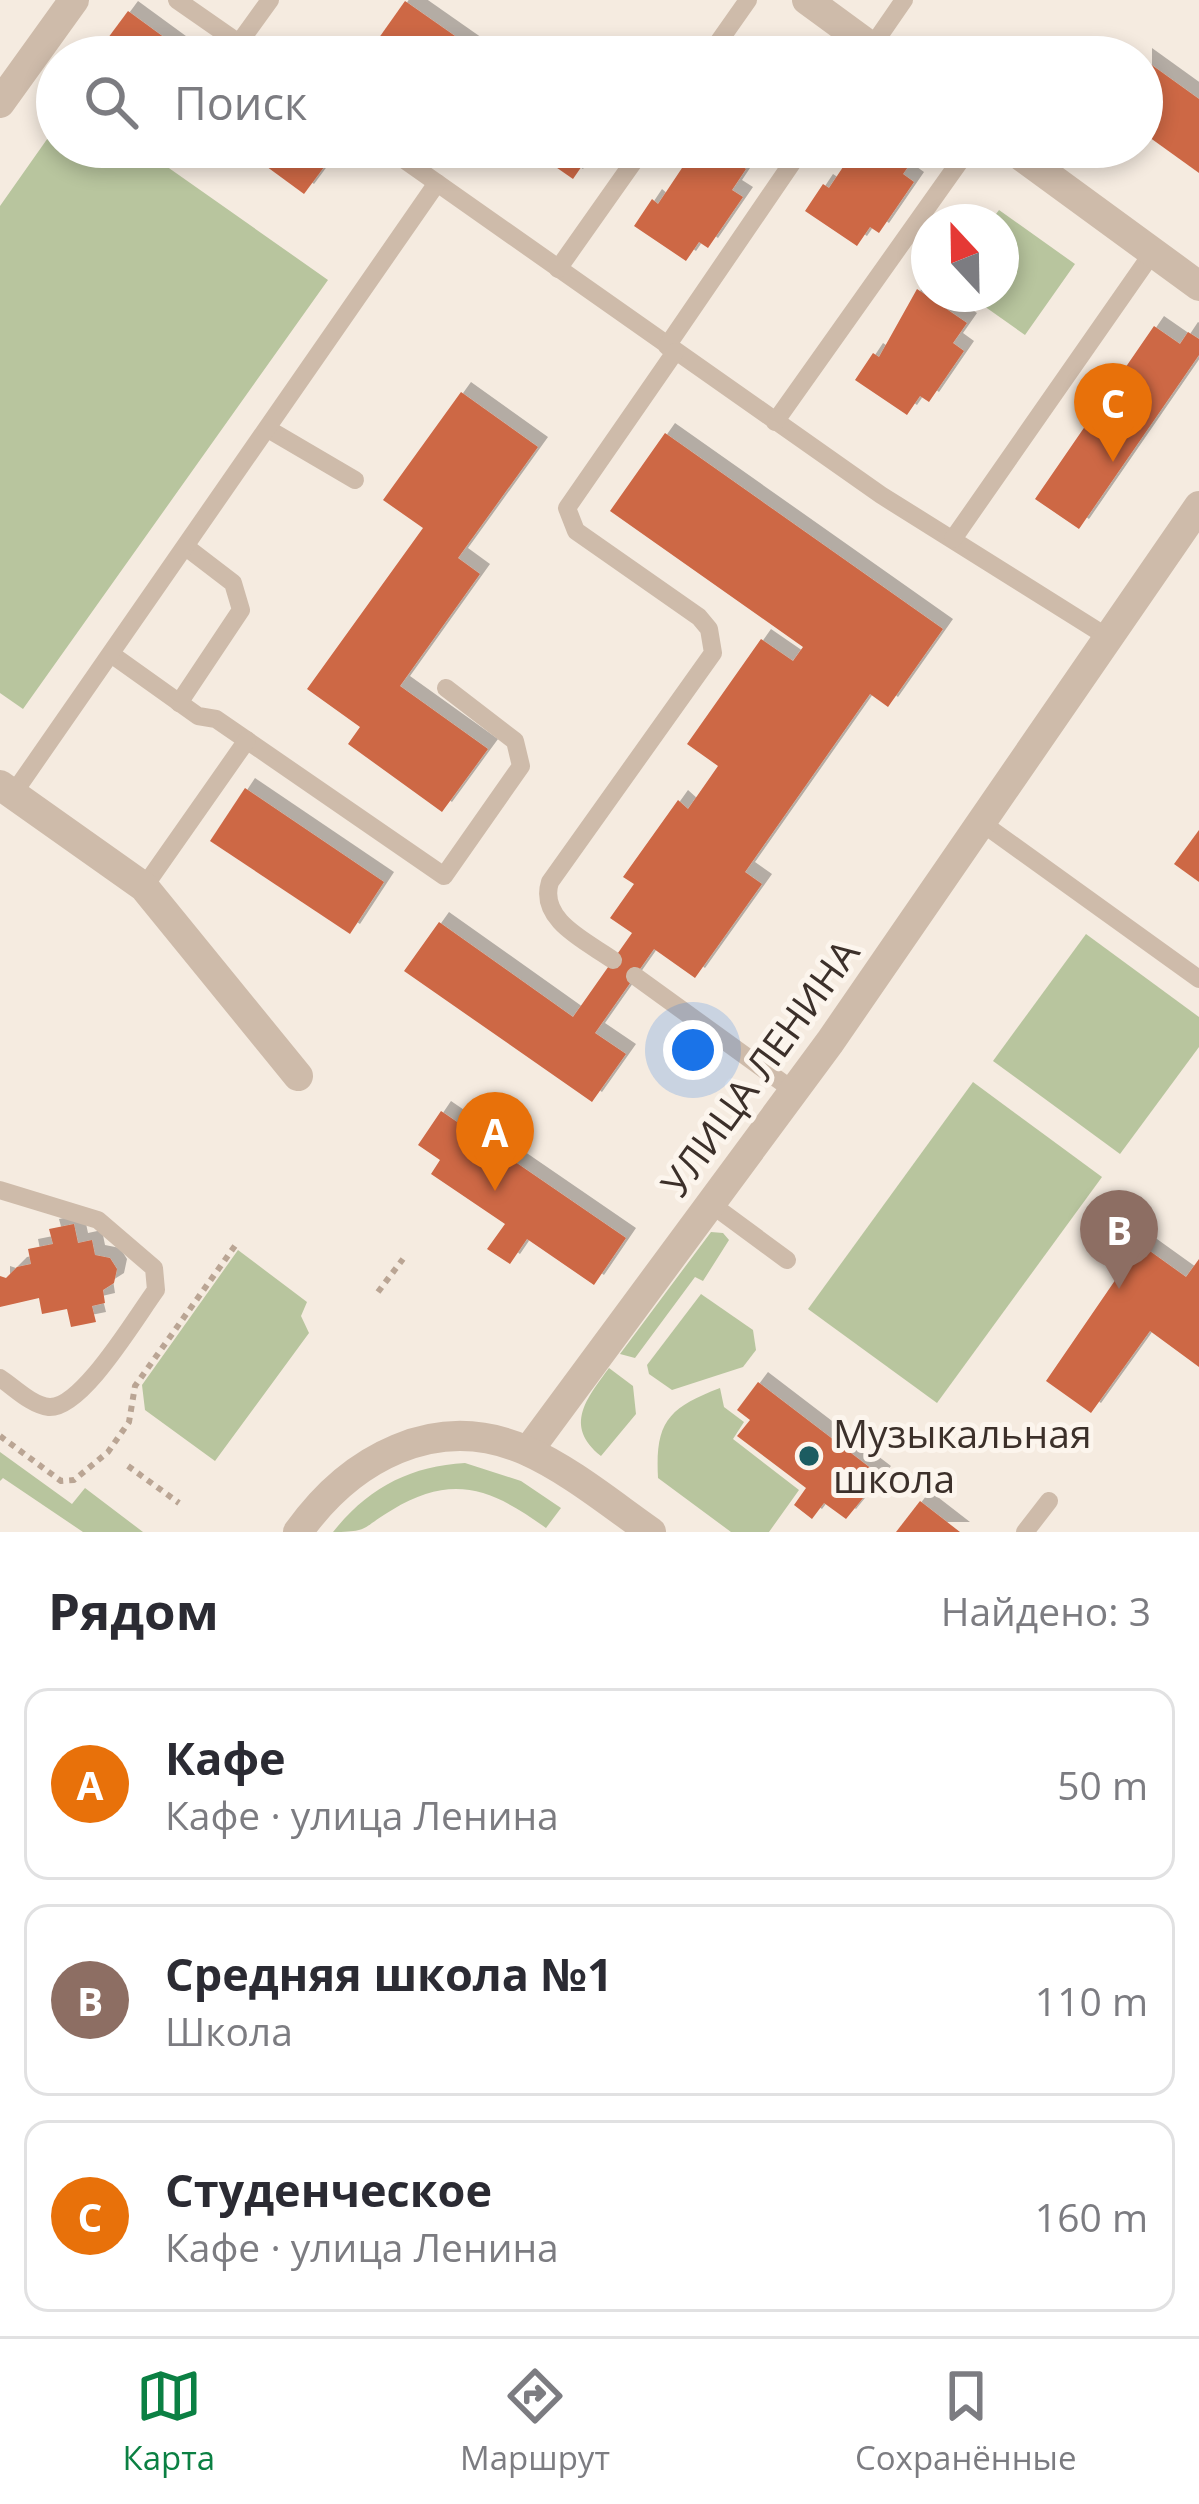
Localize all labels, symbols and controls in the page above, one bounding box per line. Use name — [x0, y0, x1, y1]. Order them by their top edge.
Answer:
search box — [36, 36, 1163, 168]
icon: search — [78, 69, 144, 135]
text: Поиск — [174, 72, 307, 133]
north arrow — [911, 204, 1019, 312]
pin: C — [1074, 363, 1152, 462]
street label: УЛИЦА ЛЕНИНА — [648, 928, 870, 1206]
your location — [663, 1020, 723, 1080]
pin: A — [456, 1092, 534, 1191]
pin: B — [1080, 1190, 1158, 1289]
place label: Музыкальная школа — [833, 1406, 1092, 1504]
marker: Музыкальная школа — [796, 1443, 822, 1469]
text: Рядом — [48, 1575, 219, 1645]
text: Найдено: 3 — [941, 1584, 1151, 1637]
text: Кафе — [165, 1727, 286, 1788]
text: A — [77, 1758, 103, 1811]
text: 50 m — [1057, 1758, 1148, 1811]
text: Кафе · улица Ленина — [165, 1788, 559, 1841]
text: Средняя школа №1 — [165, 1943, 613, 2004]
text: B — [77, 1974, 103, 2027]
text: 110 m — [1035, 1974, 1148, 2027]
text: Школа — [165, 2004, 293, 2057]
text: Студенческое — [165, 2159, 492, 2220]
text: C — [78, 2190, 102, 2243]
text: 160 m — [1035, 2190, 1148, 2243]
text: Кафе · улица Ленина — [165, 2220, 559, 2273]
tab: Карта — [123, 2363, 215, 2480]
tab: Маршрут — [460, 2363, 610, 2480]
tab: Сохранённые — [855, 2363, 1076, 2480]

